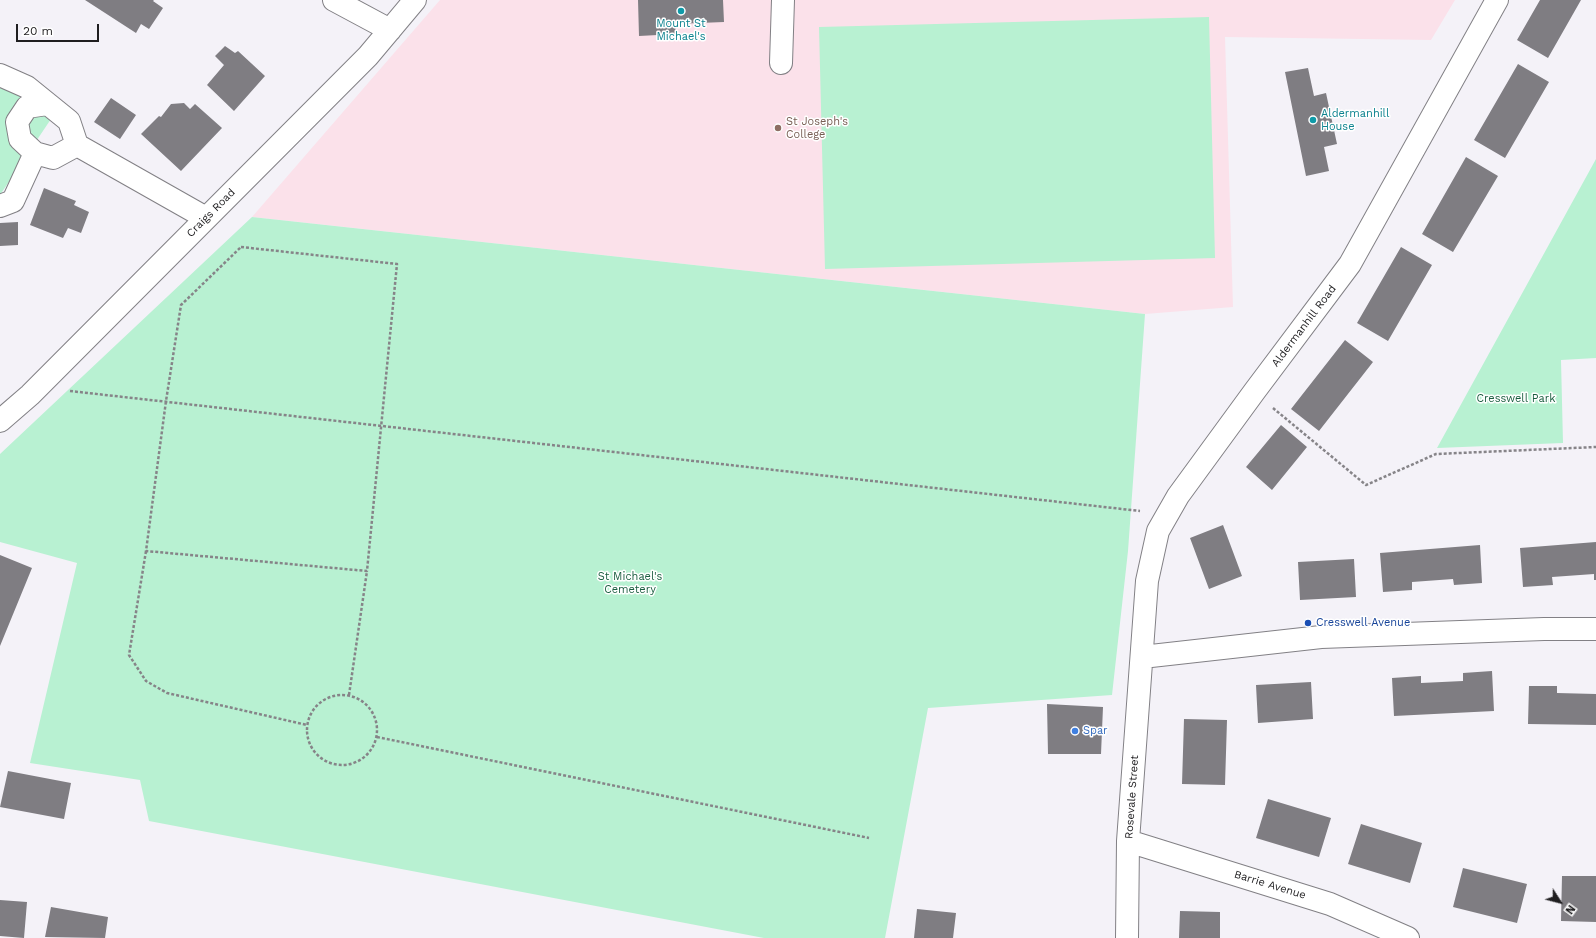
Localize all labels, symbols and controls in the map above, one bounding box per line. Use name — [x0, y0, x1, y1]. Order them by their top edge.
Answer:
marker: Mount St Michael's — [676, 6, 686, 16]
scale bar — [18, 16, 101, 42]
place label: Mount St Michael's — [656, 17, 706, 43]
text: 20 m — [23, 24, 53, 38]
place label: Aldermanhill House — [1321, 107, 1389, 133]
place label: St Joseph's College — [786, 115, 848, 141]
marker: Aldermanhill House — [1308, 115, 1318, 125]
marker: St Joseph's College — [773, 123, 783, 133]
street label: Craigs Road — [184, 186, 238, 240]
street label: Aldermanhill Road — [1269, 283, 1339, 369]
park label: Cresswell Park — [1477, 392, 1555, 406]
park label: St Michael's Cemetery — [598, 570, 662, 596]
place label: Cresswell Avenue — [1316, 616, 1410, 630]
marker: Cresswell Avenue — [1303, 618, 1313, 628]
place label: Spar — [1083, 724, 1108, 738]
marker: Spar — [1070, 726, 1080, 736]
street label: Rosevale Street — [1122, 755, 1142, 839]
street label: Barrie Avenue — [1233, 868, 1307, 902]
north arrow — [1540, 882, 1580, 922]
text: N — [1562, 902, 1578, 916]

